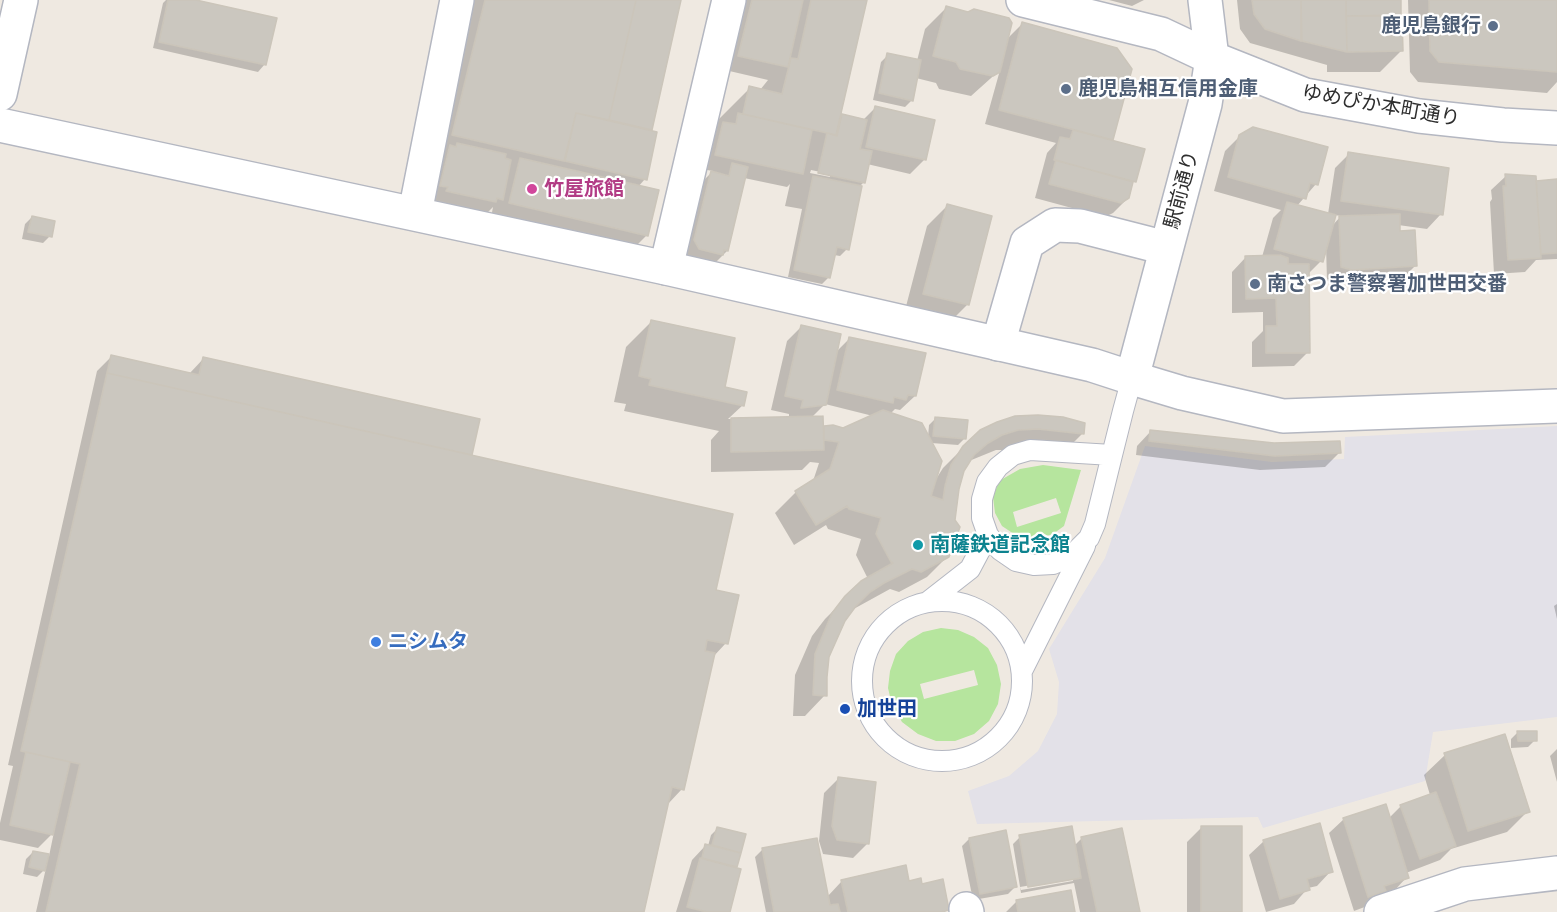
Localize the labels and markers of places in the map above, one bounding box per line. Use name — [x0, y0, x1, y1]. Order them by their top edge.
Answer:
place label: 鹿児島銀行 — [1381, 14, 1481, 38]
marker: 鹿児島銀行 — [1486, 19, 1500, 33]
place label: 鹿児島相互信用金庫 — [1078, 77, 1258, 101]
marker: 鹿児島相互信用金庫 — [1059, 82, 1073, 96]
place label: 竹屋旅館 — [544, 177, 624, 201]
marker: 竹屋旅館 — [525, 182, 539, 196]
place label: 南さつま警察署加世田交番 — [1267, 272, 1507, 296]
marker: 南さつま警察署加世田交番 — [1248, 277, 1262, 291]
place label: 南薩鉄道記念館 — [930, 533, 1070, 557]
marker: 南薩鉄道記念館 — [911, 538, 925, 552]
place label: ニシムタ — [388, 630, 468, 654]
marker: ニシムタ — [369, 635, 383, 649]
place label: 加世田 — [857, 697, 917, 721]
marker: 加世田 — [838, 702, 852, 716]

